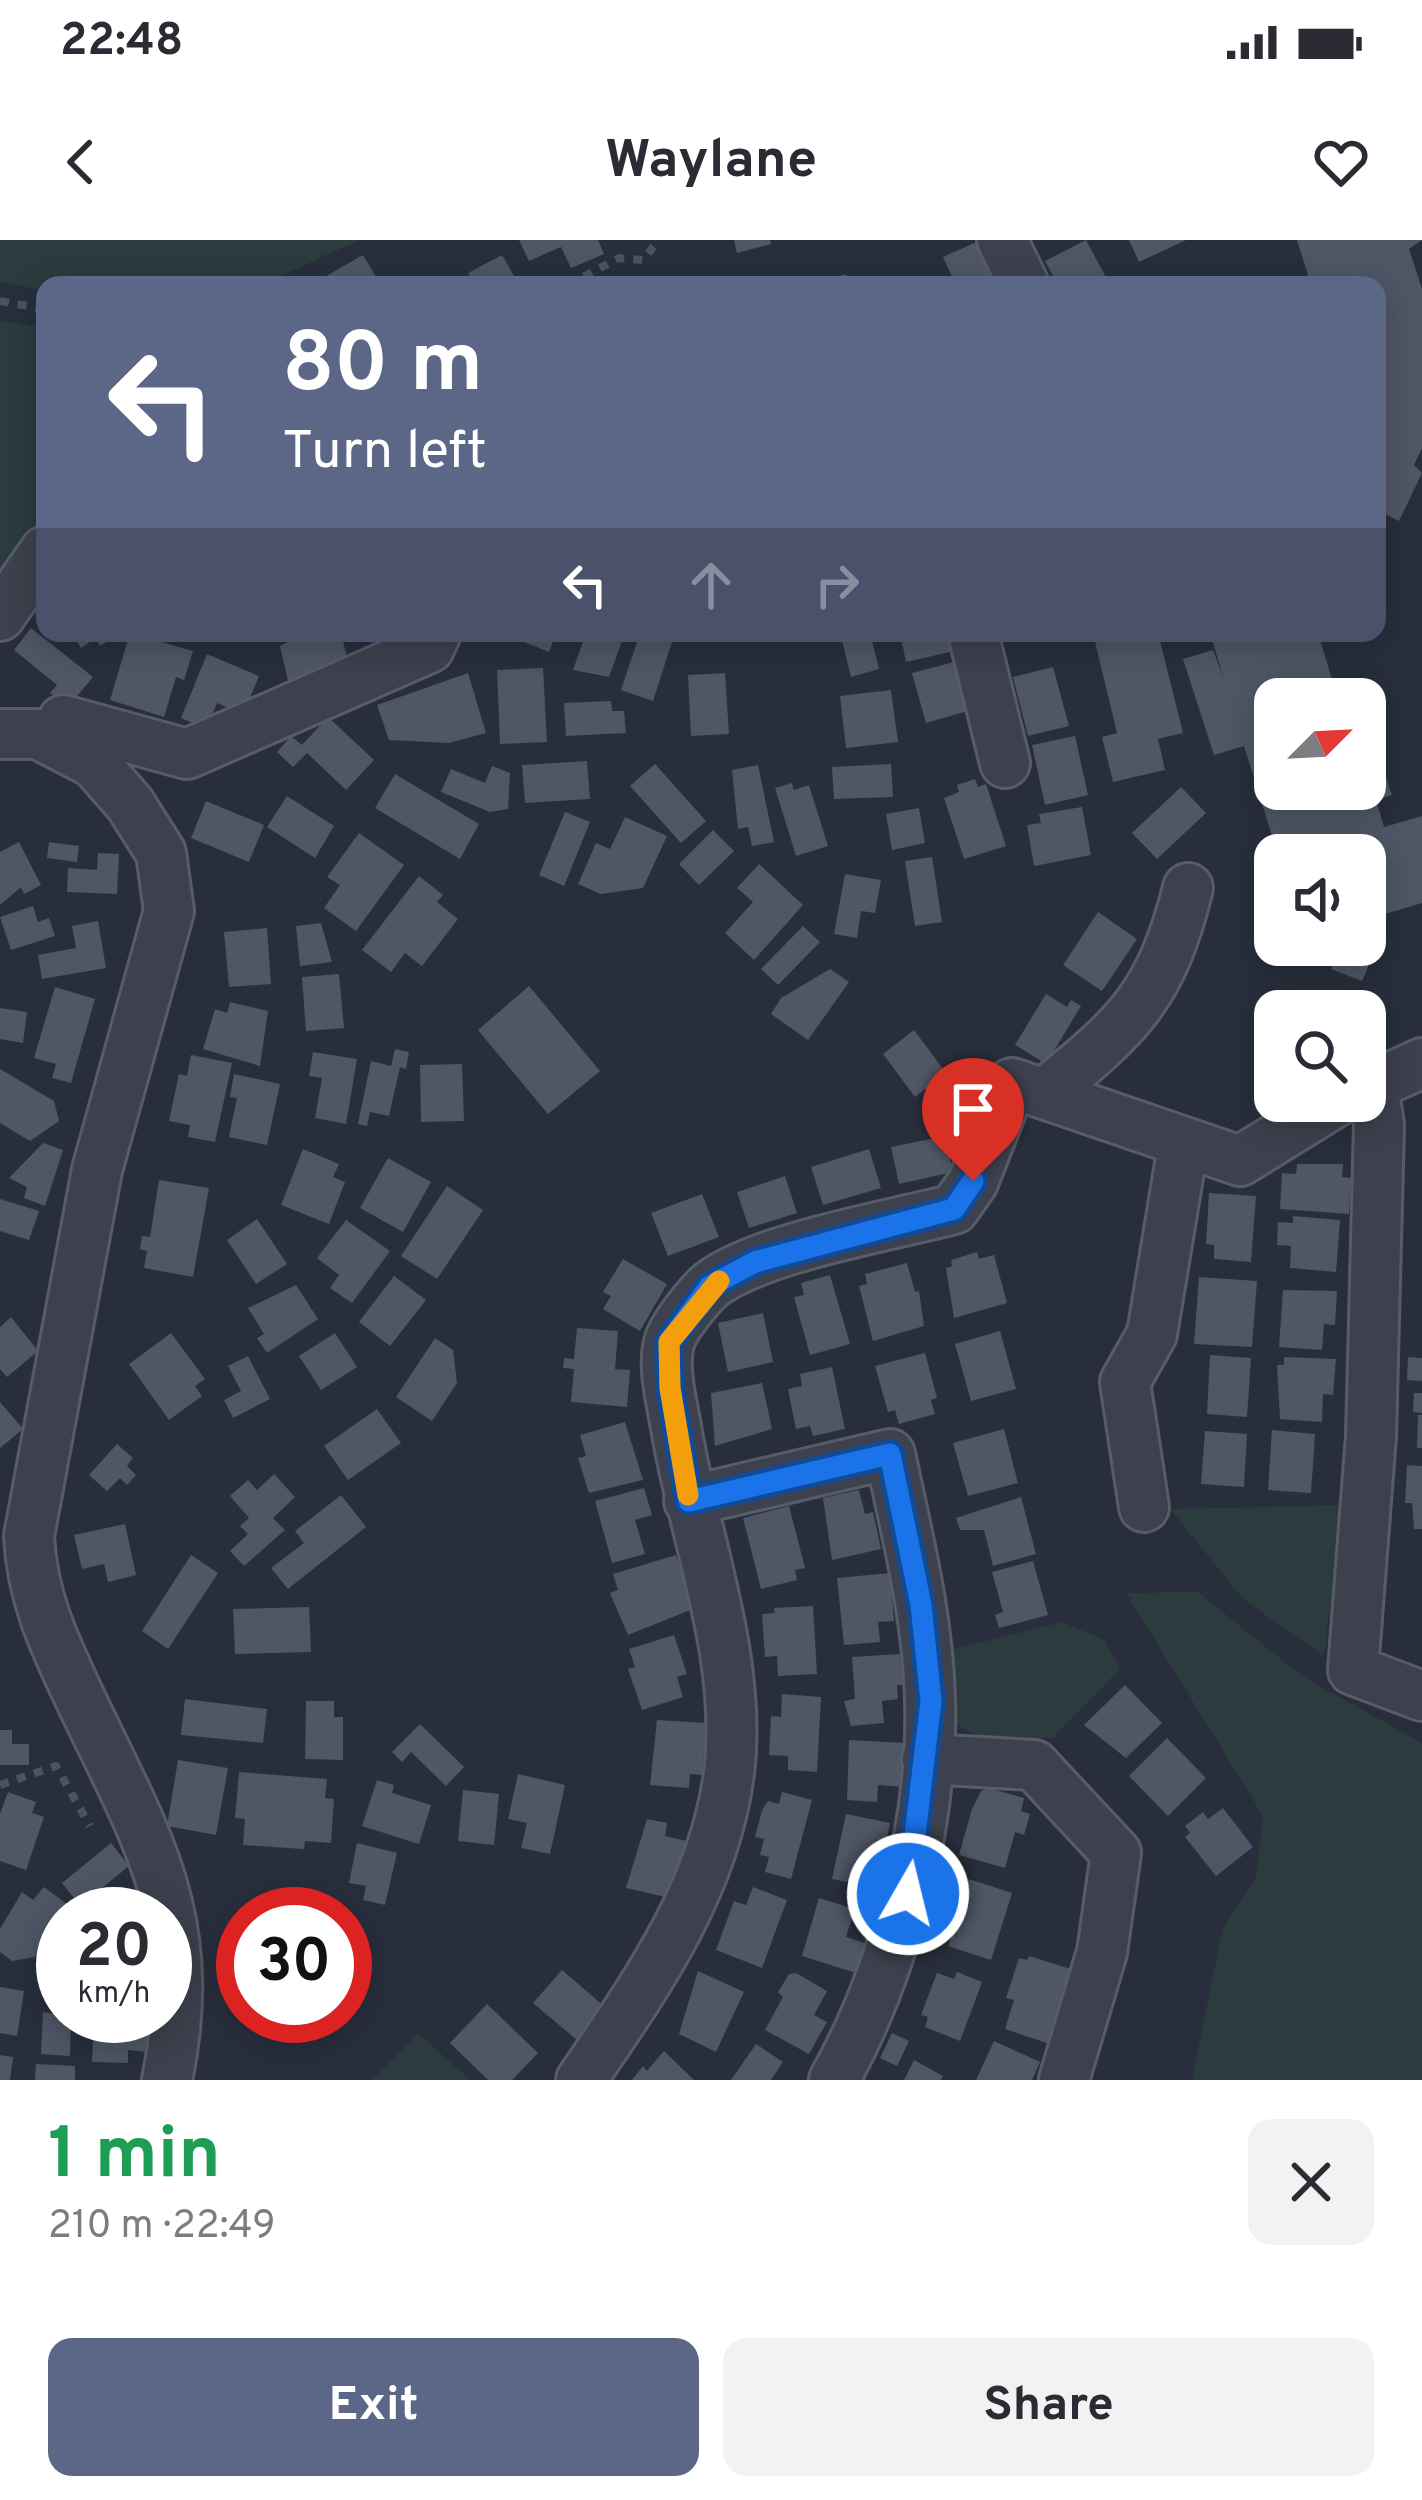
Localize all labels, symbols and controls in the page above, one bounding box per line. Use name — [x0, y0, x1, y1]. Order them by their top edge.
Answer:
text: 22:48 — [60, 14, 183, 71]
text: Waylane — [605, 128, 817, 197]
icon: back — [48, 129, 114, 195]
icon: heart — [1308, 129, 1374, 195]
text: 80 m — [282, 315, 483, 421]
icon: left — [84, 324, 240, 480]
text: Turn left — [282, 419, 487, 488]
icon: left — [552, 552, 618, 618]
icon: ahead — [678, 552, 744, 618]
icon: right — [804, 552, 870, 618]
north arrow — [1254, 678, 1386, 810]
map controls — [1254, 678, 1386, 1122]
button: sound — [1254, 834, 1386, 966]
button: search — [1254, 990, 1386, 1122]
pin — [922, 1058, 1024, 1181]
icon: arrive — [940, 1076, 1006, 1142]
position arrow — [845, 1831, 971, 1957]
speed limit sign: 30 — [216, 1887, 372, 2043]
text: 20 — [76, 1912, 152, 1988]
text: km/h — [78, 1976, 150, 2013]
text: 1 min — [48, 2112, 221, 2204]
button: close — [1248, 2119, 1374, 2245]
text: 210 m · 22:49 — [48, 2203, 275, 2252]
button: Exit — [48, 2338, 699, 2476]
button: Share — [723, 2338, 1374, 2476]

